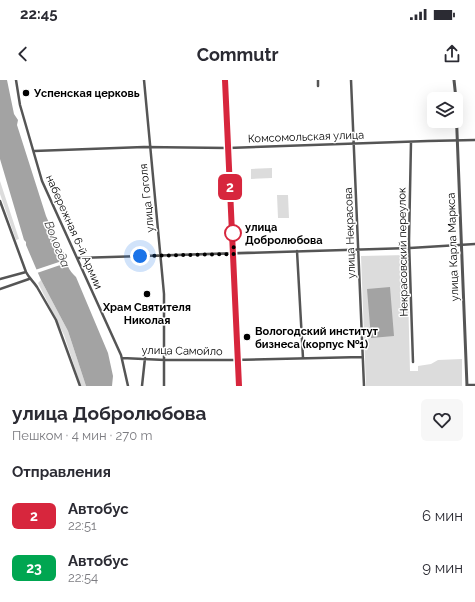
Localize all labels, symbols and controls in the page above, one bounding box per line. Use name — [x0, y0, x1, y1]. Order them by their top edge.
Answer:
text: 22:45 — [20, 5, 58, 23]
icon: back — [12, 43, 34, 65]
icon: share — [441, 43, 463, 65]
text: Commutr — [197, 44, 278, 65]
place label: Успенская церковь — [33, 87, 140, 100]
marker: Успенская церковь — [21, 88, 31, 98]
map controls — [427, 92, 463, 128]
button: layers — [427, 92, 463, 128]
street label: Комсомольская улица — [248, 128, 364, 146]
street label: улица Гоголя — [137, 163, 157, 233]
street label: набережная 6-й Армии — [43, 173, 105, 291]
line badge: 2 — [217, 174, 243, 200]
text: 2 — [226, 179, 234, 195]
street label: улица Некрасова — [342, 187, 358, 279]
street label: Некрасовский переулок — [395, 187, 411, 317]
street label: улица Карла Маркса — [445, 193, 461, 301]
water label: Вологда — [41, 219, 73, 269]
place label: улица Добролюбова — [245, 221, 323, 247]
marker: улица Добролюбова — [224, 224, 242, 242]
your location — [130, 246, 150, 266]
marker: Храм Святителя Николая — [142, 289, 152, 299]
place label: Храм Святителя Николая — [102, 301, 191, 327]
place label: Вологодский институт бизнеса (корпус №1) — [255, 325, 379, 351]
marker: Вологодский институт бизнеса (корпус №1) — [242, 332, 252, 342]
street label: улица Самойло — [141, 344, 223, 358]
button: heart — [421, 399, 463, 441]
text: улица Добролюбова — [12, 402, 206, 424]
text: Пешком · 4 мин · 270 m — [12, 428, 152, 443]
text: Отправления — [12, 463, 111, 481]
text: Автобус — [68, 500, 129, 518]
text: 6 мин — [422, 507, 463, 525]
text: 2 — [30, 508, 38, 524]
text: 22:51 — [68, 518, 97, 533]
text: Автобус — [68, 552, 129, 570]
text: 9 мин — [422, 559, 463, 577]
text: 23 — [26, 560, 42, 576]
text: 22:54 — [68, 570, 98, 585]

